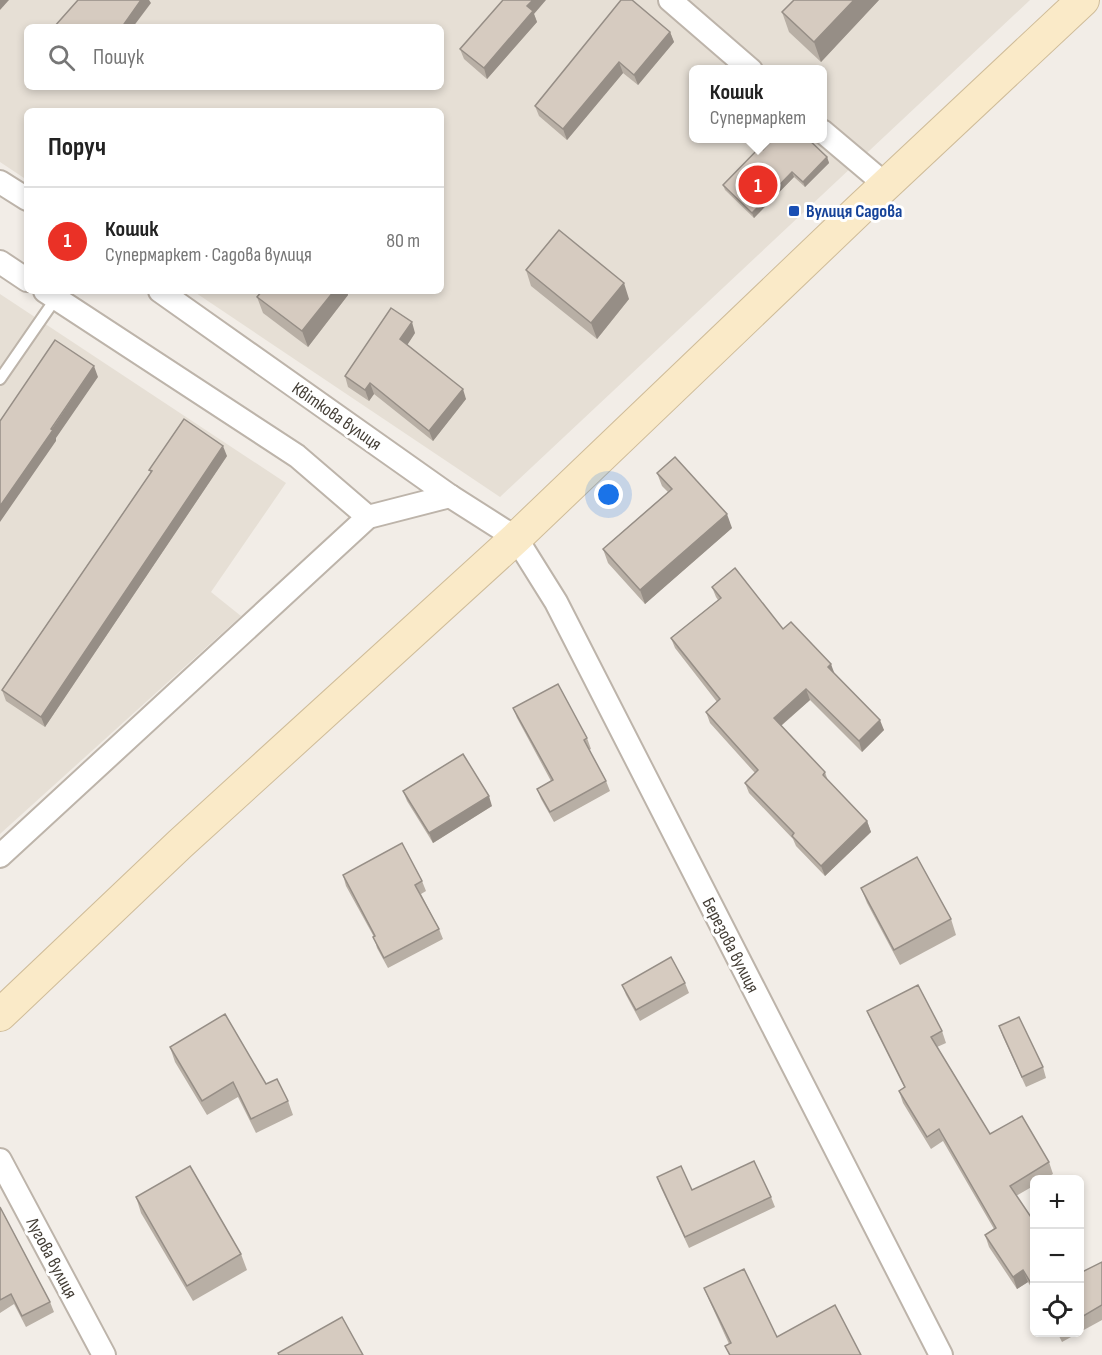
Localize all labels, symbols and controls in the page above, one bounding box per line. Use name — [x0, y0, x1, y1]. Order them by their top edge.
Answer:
search box — [24, 24, 444, 90]
icon: search — [45, 41, 78, 74]
text: Пошук — [93, 44, 144, 71]
popup — [689, 65, 827, 143]
text: Кошик — [710, 79, 763, 106]
text: Супермаркет — [710, 106, 806, 130]
text: Поруч — [48, 132, 106, 163]
pin: 1 — [738, 162, 777, 207]
place label: Вулиця Садова — [806, 201, 902, 222]
marker: Вулиця Садова — [787, 204, 801, 218]
text: Кошик — [105, 216, 158, 243]
text: 1 — [64, 229, 71, 253]
text: 80 m — [386, 229, 420, 253]
text: Супермаркет · Садова вулиця — [105, 243, 312, 267]
street label: Квіткова вулиця — [288, 378, 386, 455]
your location — [594, 480, 623, 509]
street label: Березова вулиця — [698, 894, 763, 996]
map controls — [1030, 1175, 1084, 1337]
button: + — [1030, 1175, 1084, 1229]
street label: Лугова вулиця — [21, 1213, 82, 1302]
button: − — [1030, 1229, 1084, 1283]
button: locate — [1030, 1283, 1084, 1337]

